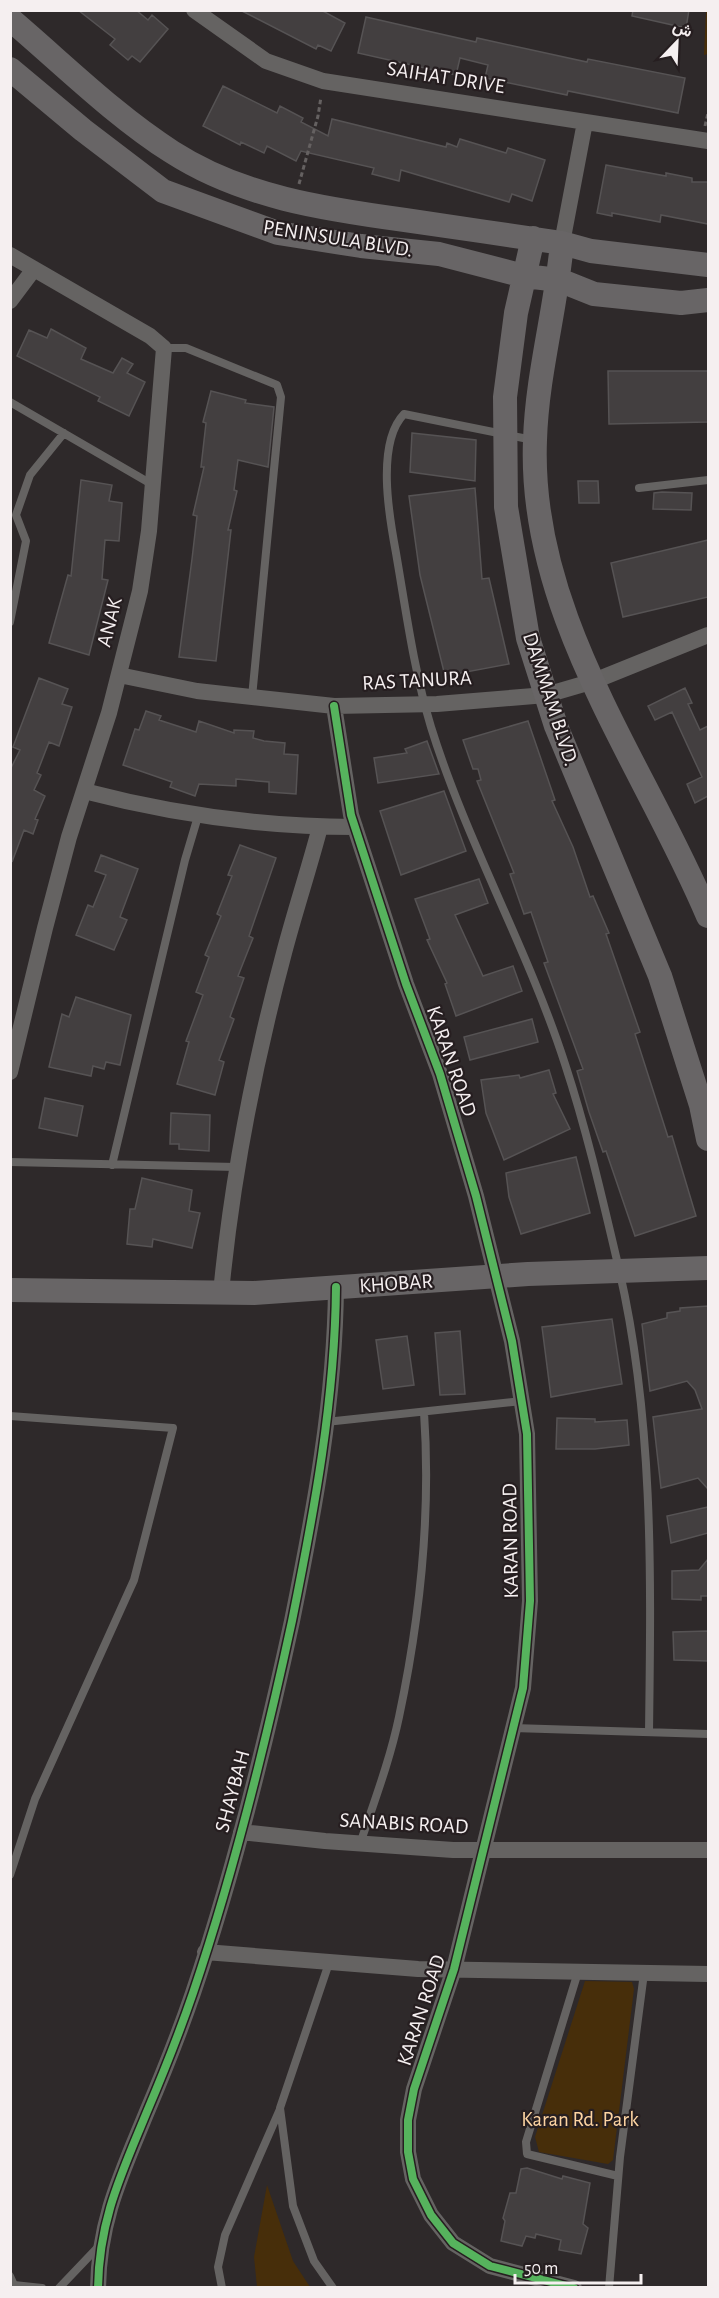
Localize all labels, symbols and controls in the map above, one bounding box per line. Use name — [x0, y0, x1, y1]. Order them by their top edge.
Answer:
north arrow — [647, 12, 707, 72]
text: ش — [670, 18, 694, 41]
street label: SAIHAT DRIVE — [385, 58, 506, 97]
street label: PENINSULA BLVD. — [262, 216, 414, 261]
street label: ANAK — [93, 595, 126, 649]
street label: DAMMAM BLVD. — [519, 630, 582, 768]
street label: RAS TANURA — [362, 667, 472, 694]
street label: KARAN ROAD — [423, 1003, 480, 1119]
street label: KHOBAR — [358, 1270, 434, 1297]
street label: KARAN ROAD — [499, 1483, 522, 1599]
street label: SHAYBAH — [211, 1748, 254, 1835]
street label: SANABIS ROAD — [339, 1810, 469, 1837]
street label: KARAN ROAD — [394, 1952, 449, 2068]
park label: Karan Rd. Park — [521, 2109, 639, 2130]
scale bar — [515, 2247, 641, 2285]
text: 50 m — [524, 2260, 558, 2278]

